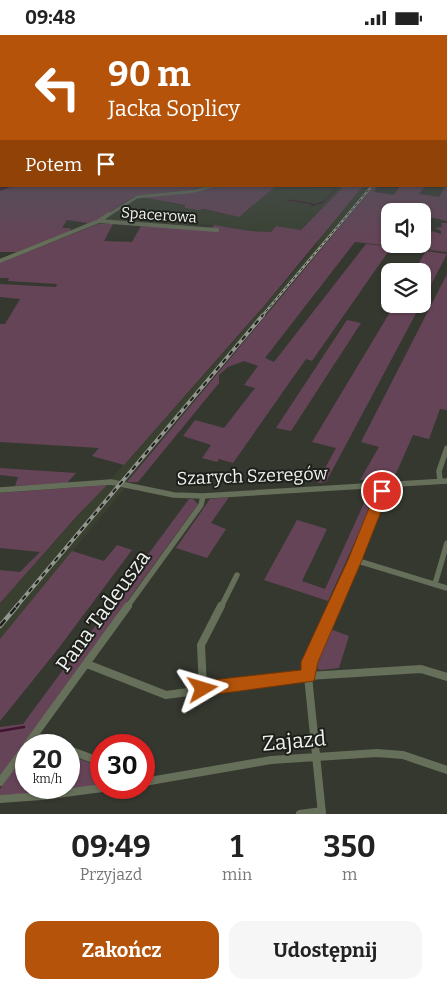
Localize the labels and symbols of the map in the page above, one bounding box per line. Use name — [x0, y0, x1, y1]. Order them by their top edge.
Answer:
street label: Spacerowa — [121, 203, 197, 227]
street label: Szarych Szeregów — [176, 462, 329, 490]
pin — [361, 470, 403, 512]
street label: Pana Tadeusza — [50, 545, 156, 677]
position arrow — [176, 662, 228, 714]
street label: Zajazd — [261, 725, 327, 757]
speed limit sign: 30 — [90, 734, 155, 799]

